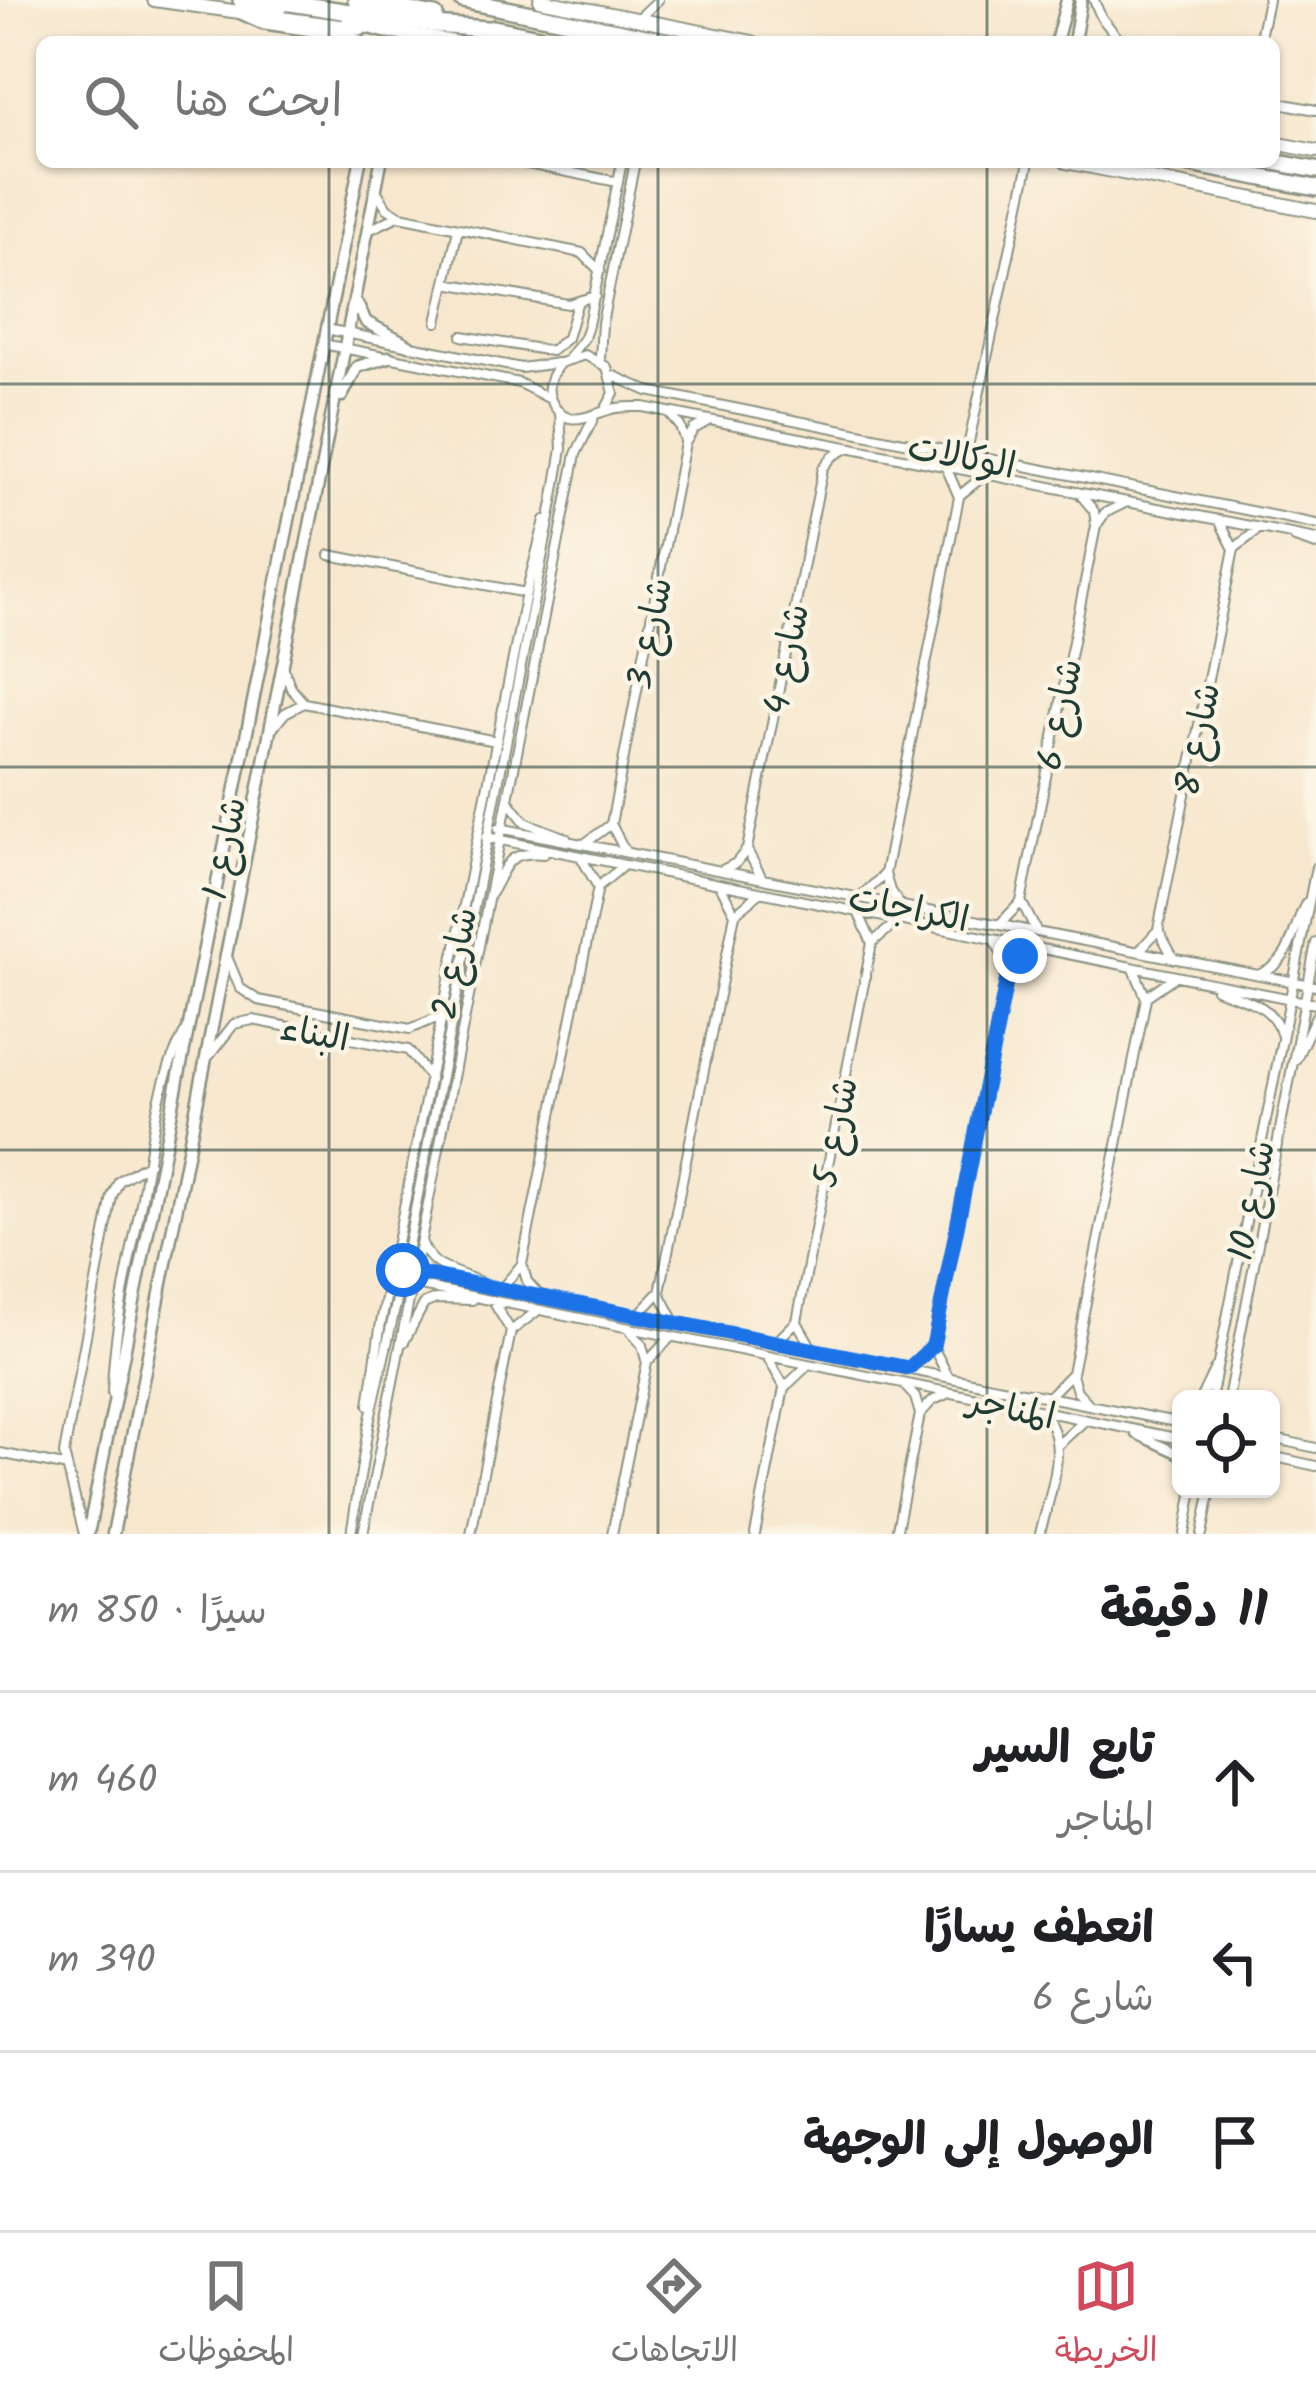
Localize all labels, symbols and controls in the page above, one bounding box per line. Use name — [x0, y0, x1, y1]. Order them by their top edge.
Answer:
search box — [36, 36, 1280, 168]
text: ابحث هنا — [174, 67, 342, 139]
icon: search — [78, 69, 144, 135]
street label: الوكالات — [902, 420, 1020, 497]
street label: شارع 3 — [613, 573, 690, 695]
street label: شارع 4 — [750, 599, 827, 720]
street label: شارع 6 — [1023, 654, 1100, 775]
street label: شارع 8 — [1161, 678, 1238, 801]
street label: شارع 1 — [189, 792, 264, 905]
street label: الكراجات — [843, 871, 974, 950]
street label: شارع 2 — [418, 903, 495, 1025]
route end — [993, 929, 1047, 983]
street label: البناء — [275, 1001, 354, 1070]
street label: شارع 5 — [799, 1072, 876, 1193]
street label: شارع 10 — [1214, 1136, 1293, 1266]
route start — [376, 1243, 430, 1297]
street label: المناجر — [959, 1373, 1060, 1447]
map controls — [1172, 1390, 1280, 1498]
button: locate — [1172, 1390, 1280, 1498]
text: 11 دقيقة — [1100, 1572, 1268, 1653]
text: سيرًا · 850 m — [48, 1582, 267, 1644]
text: تابع السير — [976, 1714, 1154, 1786]
icon: ahead — [1202, 1749, 1268, 1815]
text: 460 m — [48, 1751, 157, 1813]
text: المناجر — [1058, 1789, 1154, 1851]
text: انعطف يسارًا — [924, 1894, 1154, 1966]
icon: left — [1202, 1929, 1268, 1995]
text: 390 m — [48, 1931, 156, 1993]
text: شارع 6 — [1032, 1969, 1154, 2031]
text: الوصول إلى الوجهة — [803, 2106, 1154, 2178]
icon: arrive — [1202, 2109, 1268, 2175]
tab: المحفوظات — [158, 2253, 294, 2379]
tab: الاتجاهات — [611, 2253, 738, 2379]
tab: الخريطة — [1055, 2253, 1158, 2379]

